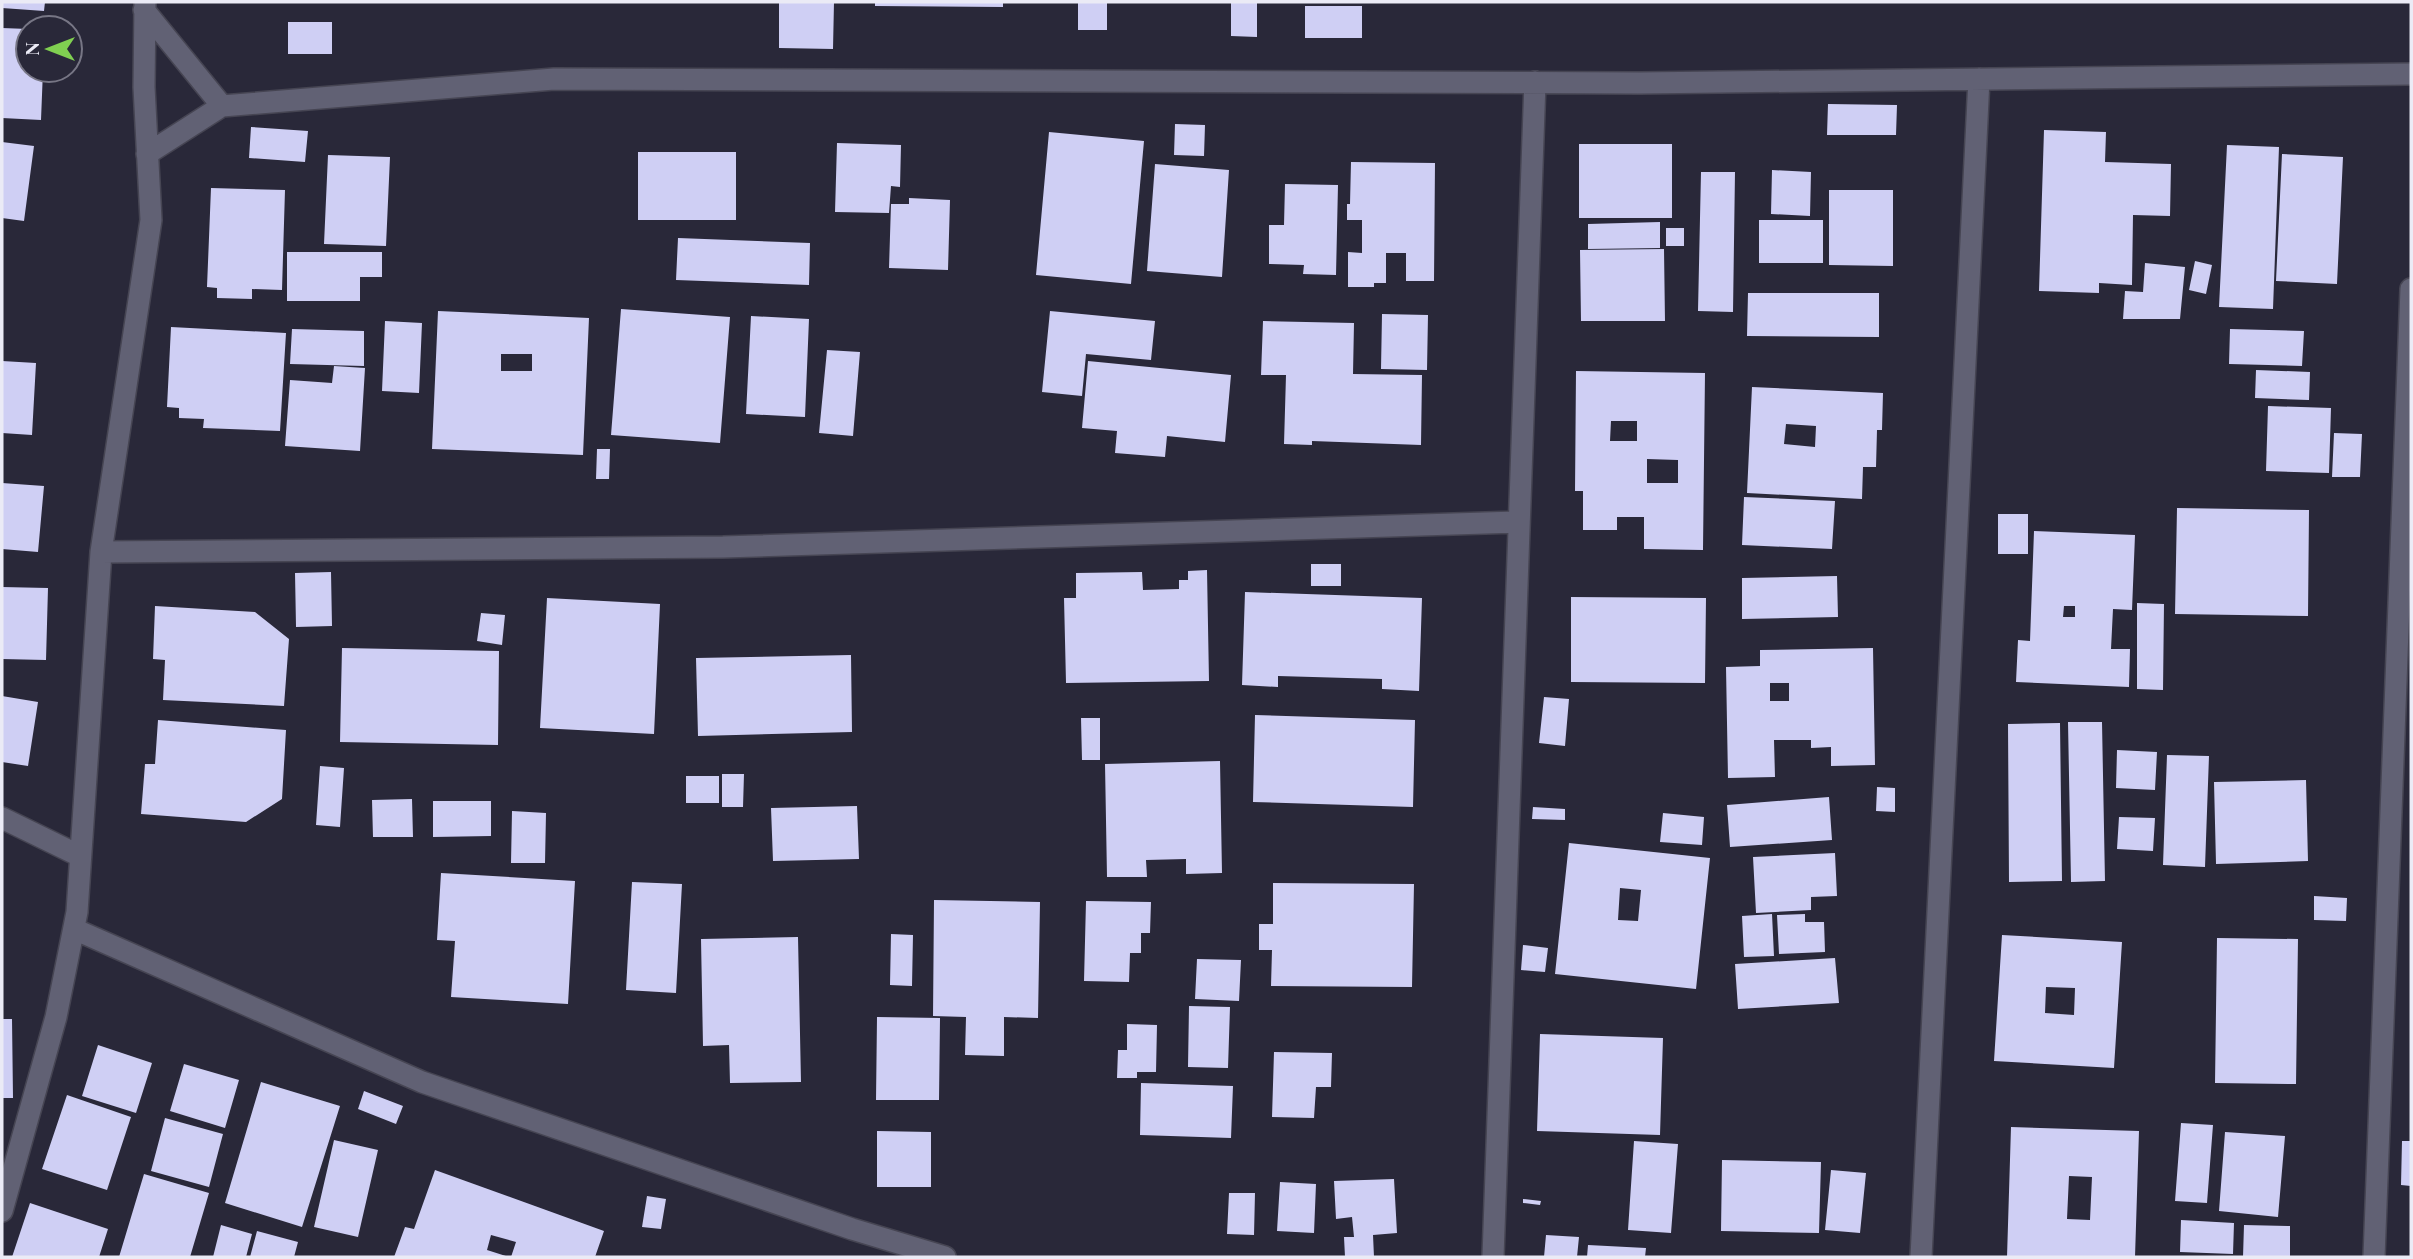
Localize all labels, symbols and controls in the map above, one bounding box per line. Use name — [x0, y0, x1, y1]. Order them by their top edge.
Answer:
north arrow — [14, 14, 84, 84]
text: N — [18, 42, 44, 56]

